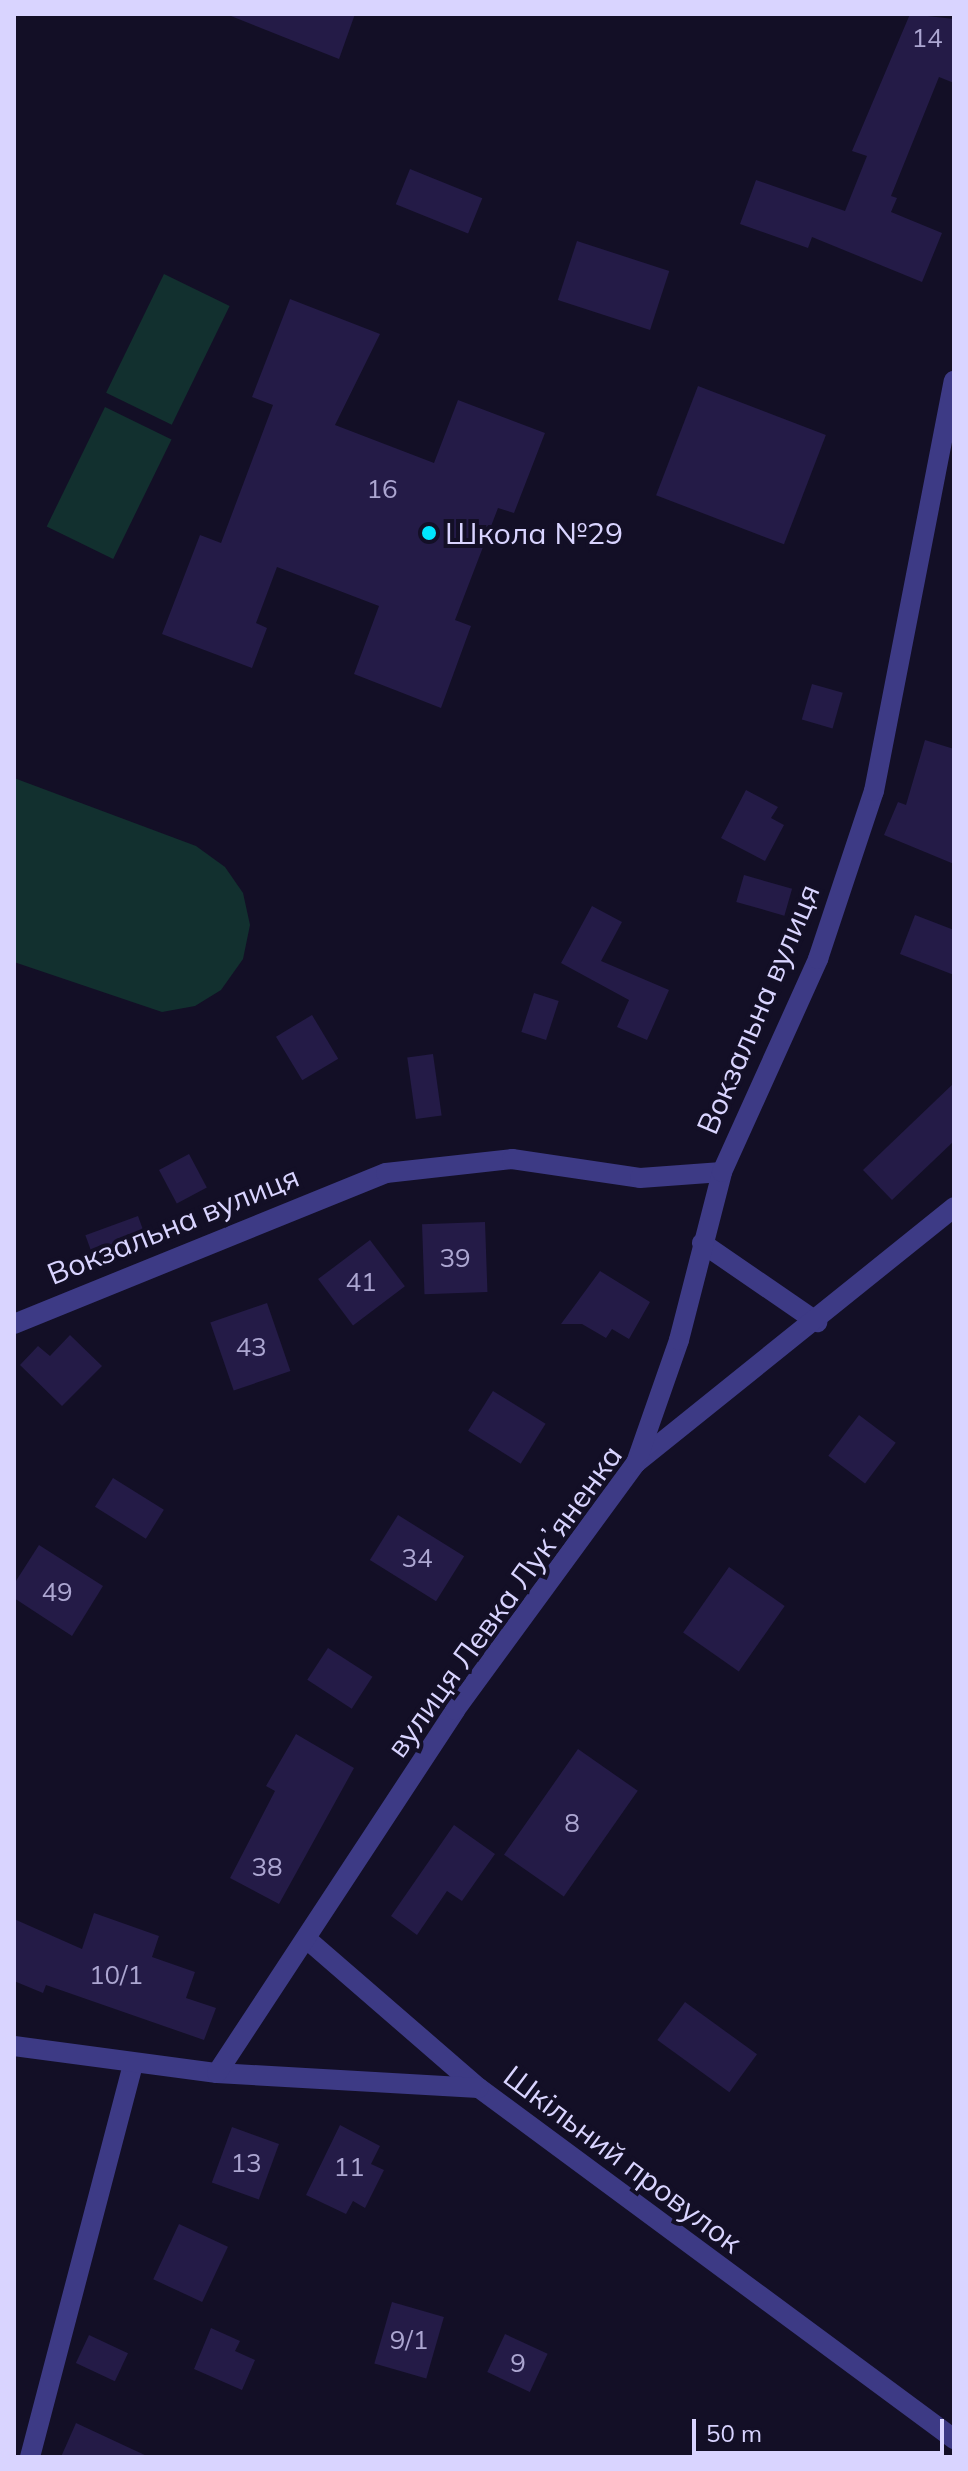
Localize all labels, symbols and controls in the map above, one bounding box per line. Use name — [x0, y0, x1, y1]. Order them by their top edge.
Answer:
house number: 14 — [911, 22, 943, 54]
house number: 16 — [366, 473, 398, 505]
place label: Школа №29 — [445, 515, 623, 551]
marker: Школа №29 — [420, 524, 438, 542]
street label: Вокзальна вулиця — [689, 879, 827, 1139]
street label: Вокзальна вулиця — [42, 1158, 304, 1292]
house number: 39 — [439, 1242, 471, 1274]
house number: 41 — [345, 1266, 377, 1298]
house number: 43 — [235, 1331, 267, 1363]
street label: вулиця Левка Лукʼяненка — [379, 1438, 629, 1764]
house number: 34 — [401, 1542, 433, 1574]
house number: 49 — [41, 1576, 73, 1608]
house number: 8 — [564, 1807, 580, 1839]
house number: 38 — [251, 1851, 283, 1883]
house number: 10/1 — [89, 1959, 143, 1991]
street label: Шкільний провулок — [497, 2058, 749, 2260]
house number: 13 — [230, 2147, 262, 2179]
house number: 11 — [333, 2151, 365, 2183]
house number: 9/1 — [390, 2324, 428, 2356]
house number: 9 — [510, 2347, 526, 2379]
scale bar — [696, 2403, 948, 2453]
text: 50 m — [706, 2418, 762, 2448]

